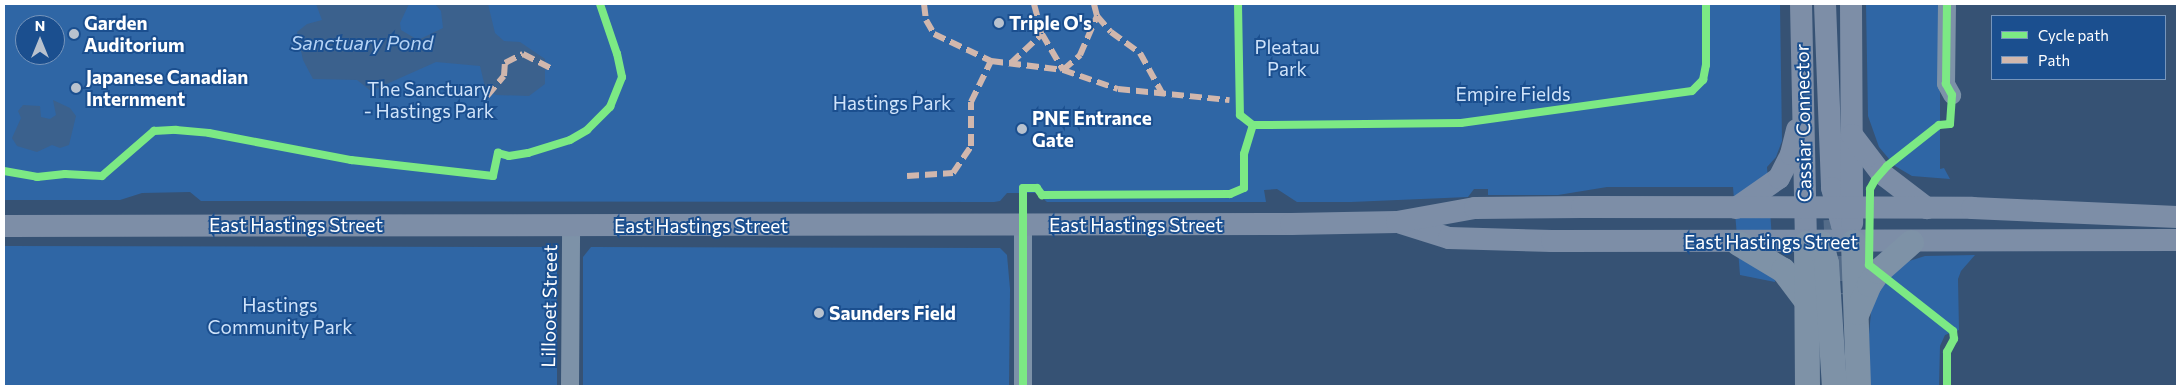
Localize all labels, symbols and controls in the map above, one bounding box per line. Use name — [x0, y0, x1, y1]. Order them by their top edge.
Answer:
place label: Garden Auditorium — [84, 12, 185, 56]
place label: Triple O's — [1009, 12, 1092, 34]
north arrow — [15, 15, 65, 65]
legend — [1991, 15, 2166, 80]
text: N — [35, 17, 45, 34]
marker: Triple O's — [993, 17, 1005, 29]
text: Cycle path — [2038, 26, 2109, 44]
marker: Garden Auditorium — [68, 28, 80, 40]
water label: Sanctuary Pond — [291, 30, 433, 54]
park label: Pleatau Park — [1254, 36, 1320, 80]
street label: Cassiar Connector — [1790, 44, 1816, 202]
text: Path — [2038, 51, 2070, 69]
place label: Japanese Canadian Internment — [86, 66, 248, 110]
park label: The Sanctuary - Hastings Park — [364, 78, 494, 122]
marker: Japanese Canadian Internment — [70, 82, 82, 94]
park label: Empire Fields — [1455, 83, 1571, 105]
park label: Hastings Park — [833, 92, 951, 114]
place label: PNE Entrance Gate — [1032, 107, 1152, 151]
marker: PNE Entrance Gate — [1016, 123, 1028, 135]
street label: East Hastings Street — [209, 214, 383, 236]
street label: East Hastings Street — [1049, 214, 1223, 236]
street label: East Hastings Street — [614, 215, 788, 237]
street label: East Hastings Street — [1684, 231, 1858, 253]
street label: Lillooet Street — [537, 244, 561, 368]
park label: Hastings Community Park — [208, 294, 352, 338]
place label: Saunders Field — [829, 302, 956, 324]
marker: Saunders Field — [813, 307, 825, 319]

